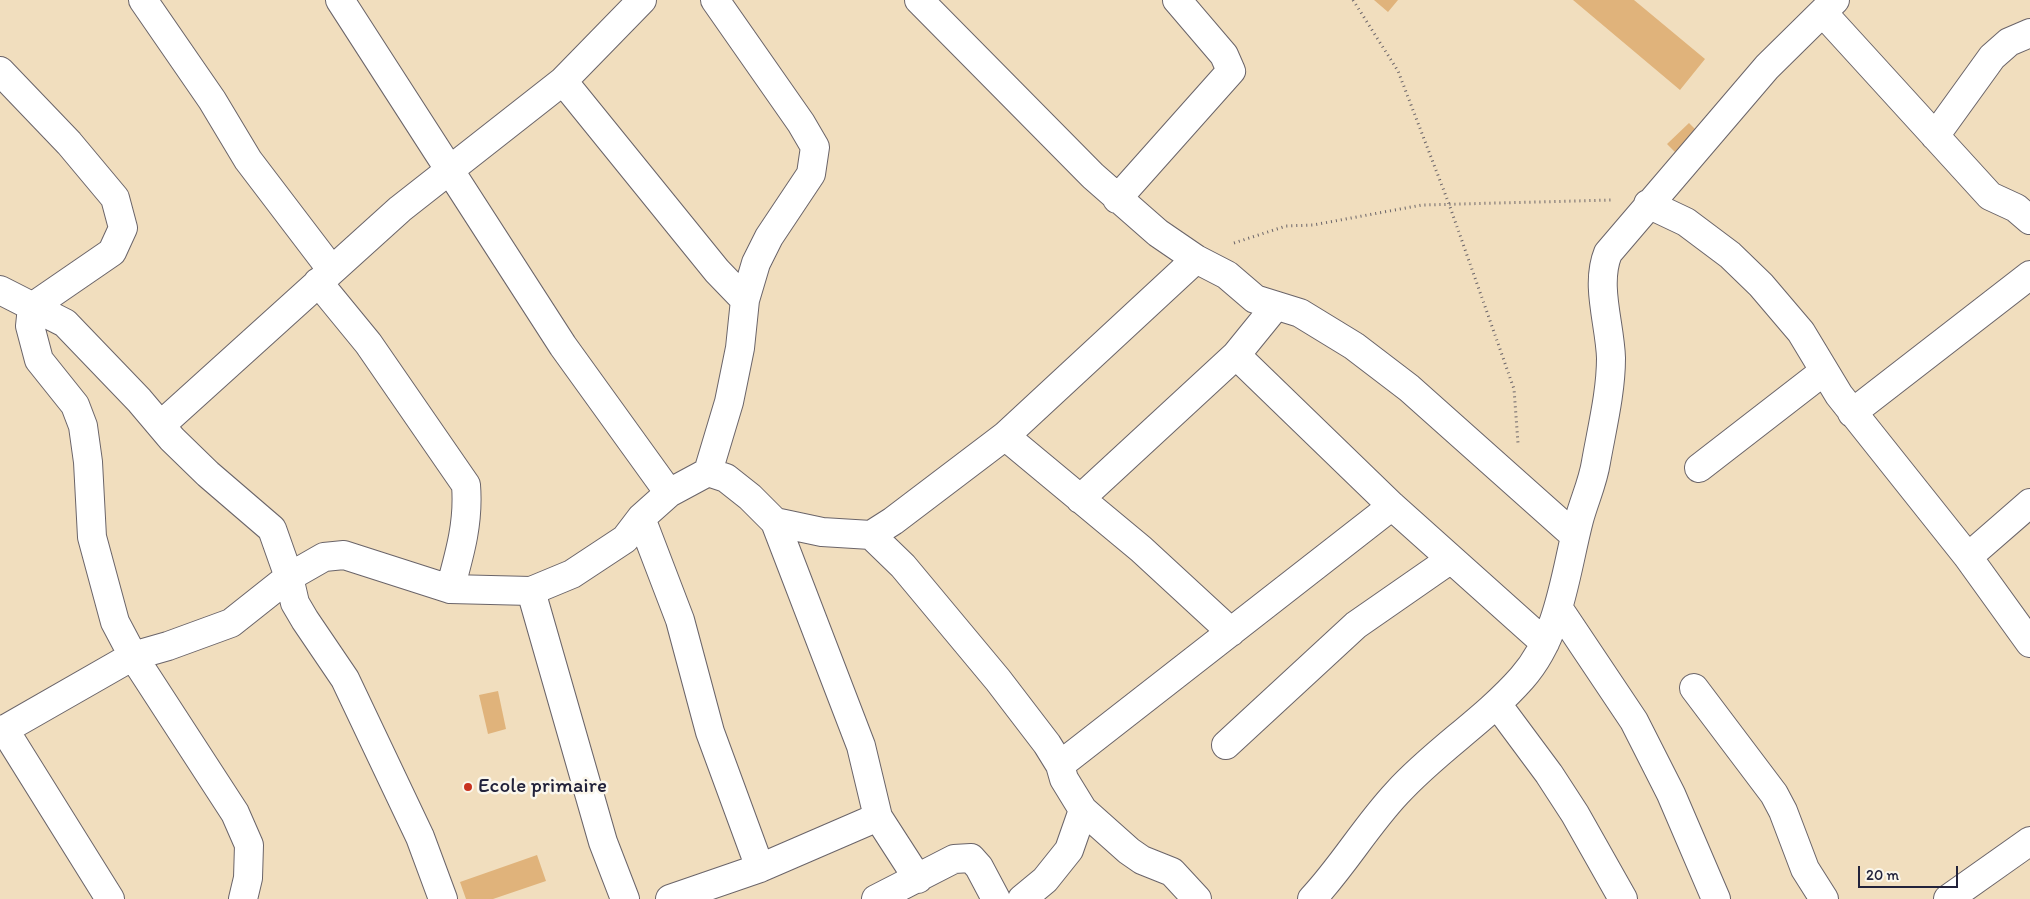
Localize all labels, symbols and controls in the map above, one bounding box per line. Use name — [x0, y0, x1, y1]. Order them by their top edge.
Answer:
place label: Ecole primaire — [478, 774, 607, 800]
marker: Ecole primaire — [462, 781, 474, 793]
scale bar — [1860, 856, 1960, 888]
text: 20 m — [1866, 866, 1899, 884]

